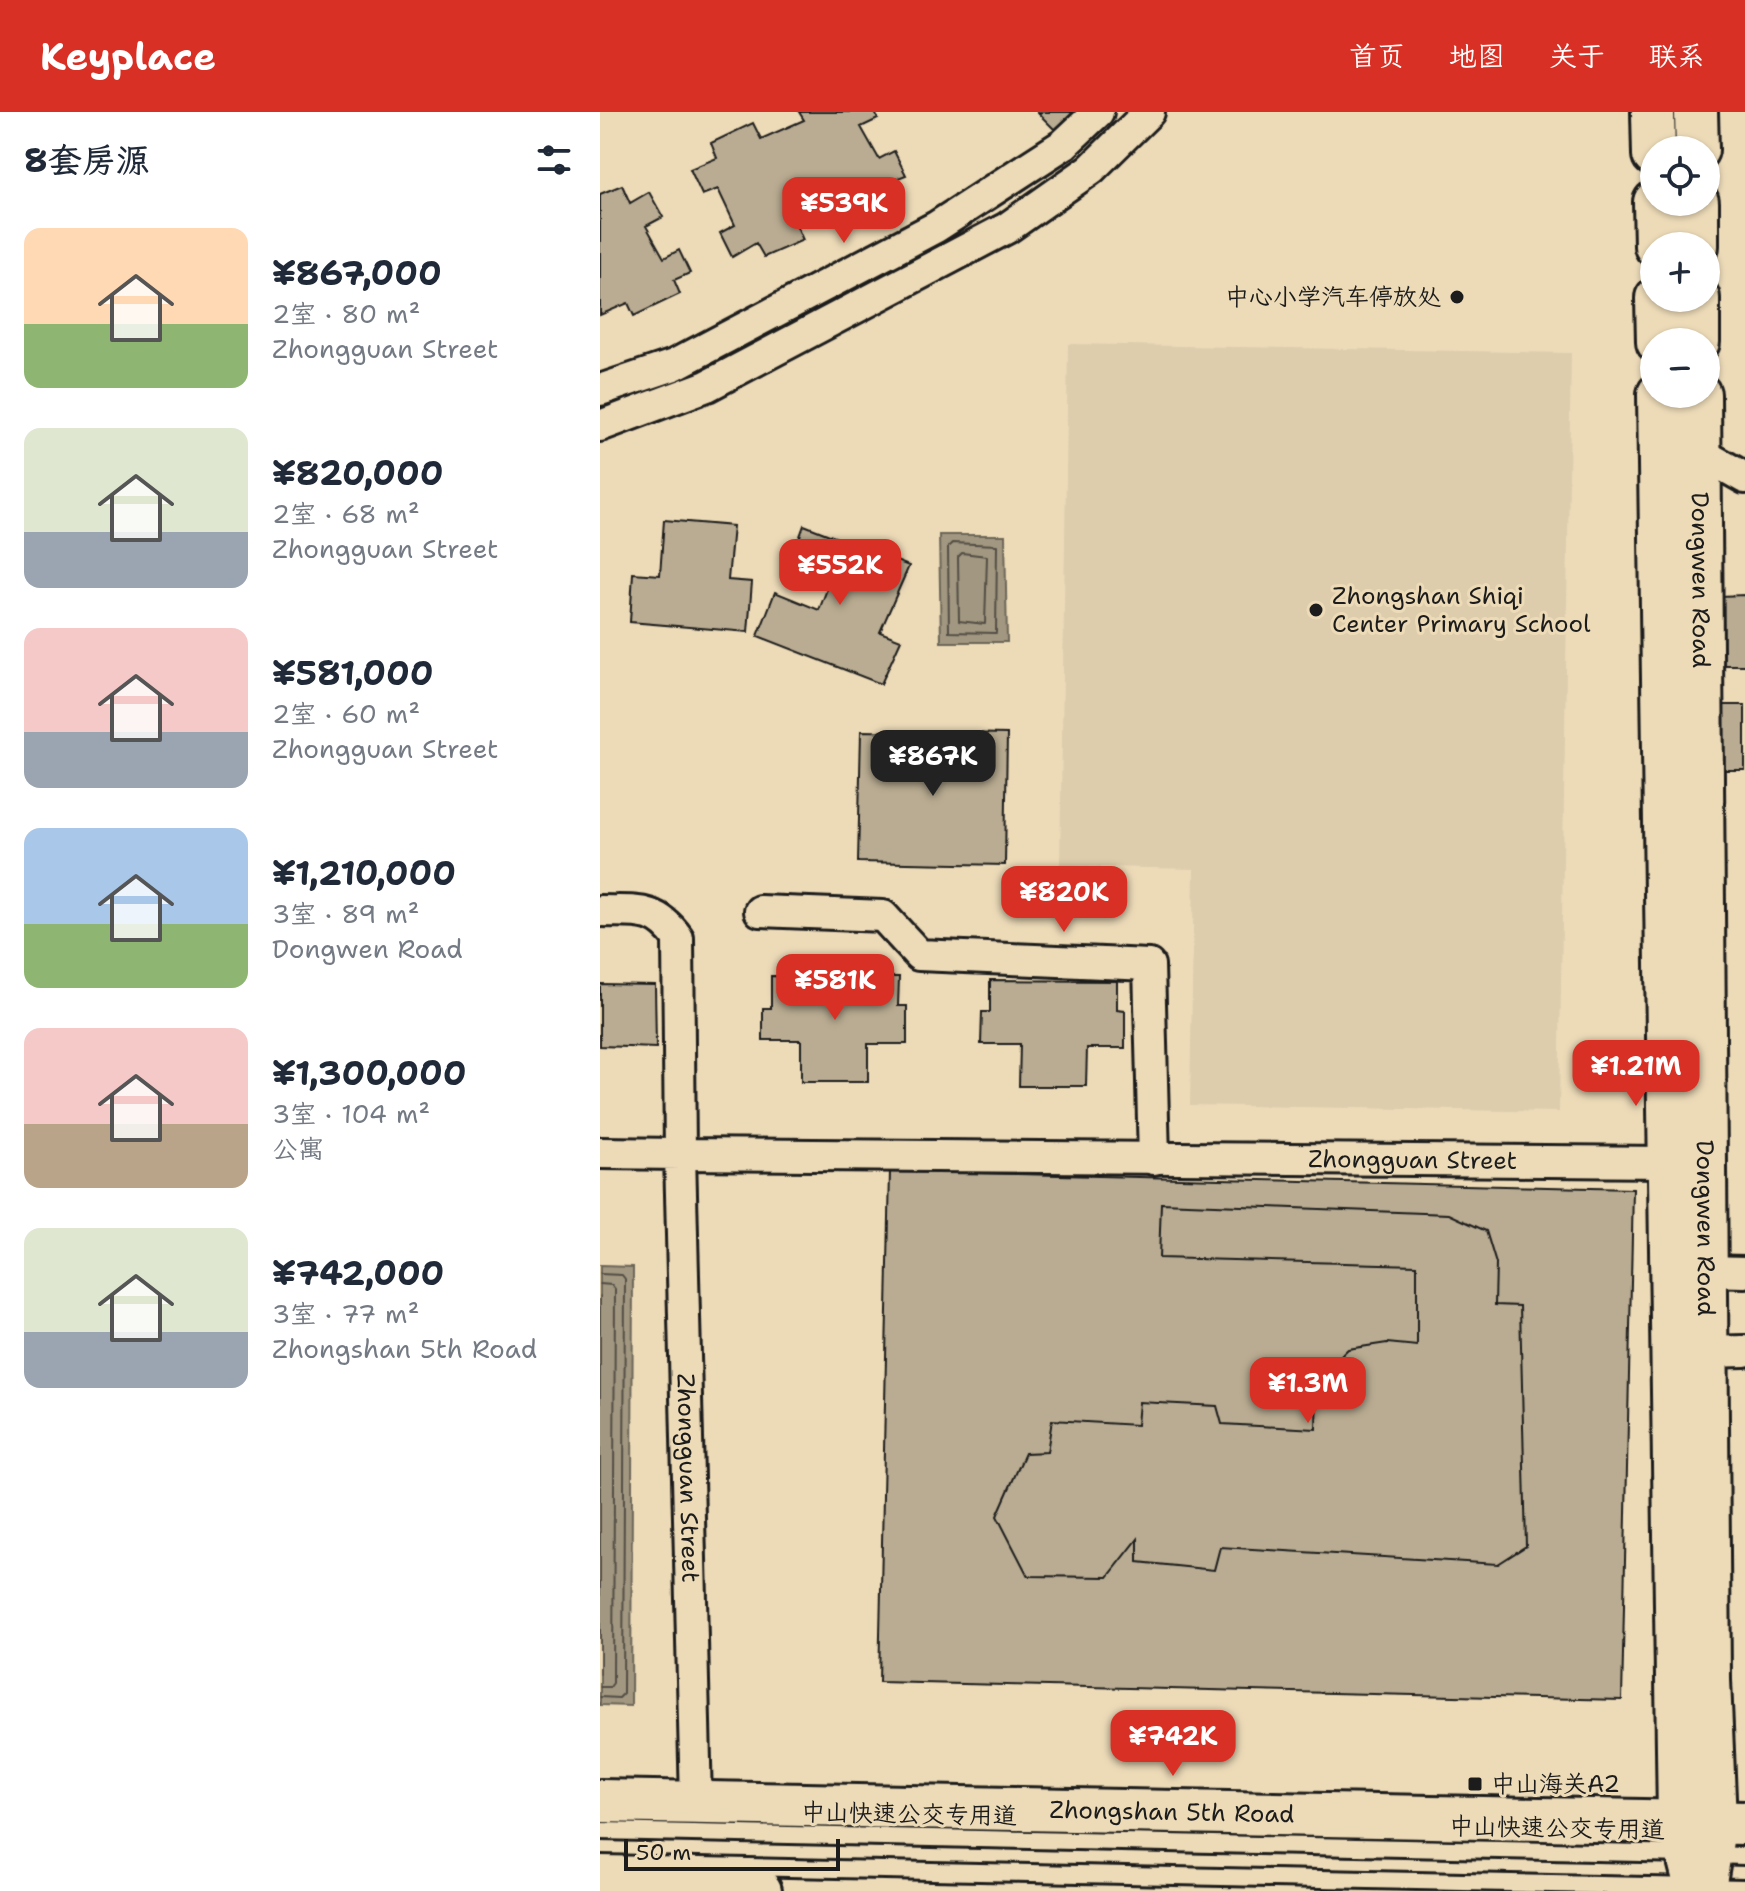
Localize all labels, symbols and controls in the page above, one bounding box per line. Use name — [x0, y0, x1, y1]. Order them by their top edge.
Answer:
text: Keyplace — [40, 31, 216, 82]
text: 首页 — [1349, 37, 1405, 75]
text: 地图 — [1449, 37, 1505, 75]
text: 关于 — [1549, 37, 1605, 75]
text: 联系 — [1649, 37, 1705, 75]
map controls — [1640, 136, 1720, 408]
button: locate — [1640, 136, 1720, 216]
text: 8套房源 — [24, 137, 150, 183]
icon: filters — [532, 138, 576, 182]
pin: ¥539K — [788, 177, 900, 245]
text: ¥539K — [800, 185, 888, 220]
button: + — [1640, 232, 1720, 312]
text: ¥867,000 — [272, 250, 442, 296]
icon: home — [88, 260, 184, 356]
place label: 中心小学汽车停放处 — [1225, 281, 1441, 313]
marker: 中心小学汽车停放处 — [1448, 288, 1466, 306]
text: 2室 · 80 m² — [272, 296, 420, 331]
button: − — [1640, 328, 1720, 408]
text: Zhongguan Street — [272, 331, 498, 366]
text: ¥820,000 — [272, 450, 443, 496]
icon: home — [88, 460, 184, 556]
street label: Dongwen Road — [1684, 492, 1717, 668]
text: 2室 · 68 m² — [272, 496, 420, 531]
text: Zhongguan Street — [272, 531, 498, 566]
pin: ¥552K — [784, 539, 896, 607]
text: ¥552K — [797, 547, 883, 582]
place label: Zhongshan Shiqi Center Primary School — [1332, 580, 1591, 640]
marker: Zhongshan Shiqi Center Primary School — [1307, 601, 1325, 619]
text: ¥581,000 — [272, 650, 434, 696]
icon: home — [88, 660, 184, 756]
text: 2室 · 60 m² — [272, 696, 420, 731]
pin: ¥867K — [877, 730, 989, 798]
text: Zhongguan Street — [272, 731, 498, 766]
text: ¥867K — [889, 738, 977, 773]
text: ¥1,210,000 — [272, 850, 456, 896]
icon: home — [88, 860, 184, 956]
pin: ¥820K — [1008, 866, 1120, 934]
text: ¥820K — [1019, 874, 1109, 909]
text: 3室 · 89 m² — [272, 896, 420, 931]
text: Dongwen Road — [272, 931, 463, 966]
pin: ¥581K — [779, 954, 891, 1022]
text: ¥581K — [794, 962, 876, 997]
pin: ¥1.21M — [1571, 1040, 1701, 1108]
text: ¥1.21M — [1590, 1048, 1682, 1083]
text: ¥1,300,000 — [272, 1050, 467, 1096]
icon: home — [88, 1060, 184, 1156]
text: 3室 · 104 m² — [272, 1096, 430, 1131]
text: 公寓 — [272, 1131, 324, 1166]
street label: Dongwen Road — [1689, 1140, 1722, 1316]
street label: Zhongguan Street — [1308, 1143, 1517, 1177]
text: ¥742,000 — [272, 1250, 444, 1296]
icon: home — [88, 1260, 184, 1356]
text: 3室 · 77 m² — [272, 1296, 419, 1331]
text: Zhongshan 5th Road — [272, 1331, 537, 1366]
pin: ¥1.3M — [1252, 1357, 1364, 1425]
text: ¥1.3M — [1268, 1365, 1348, 1400]
street label: Zhongguan Street — [669, 1373, 707, 1583]
pin: ¥742K — [1117, 1710, 1229, 1778]
text: ¥742K — [1129, 1718, 1217, 1753]
place label: 中山海关A2 — [1491, 1768, 1620, 1800]
marker: 中山海关A2 — [1466, 1775, 1484, 1793]
street label: Zhongshan 5th Road — [1049, 1794, 1295, 1830]
street label: 中山快速公交专用道 — [801, 1796, 1017, 1832]
street label: 中山快速公交专用道 — [1449, 1810, 1665, 1846]
scale bar — [624, 1835, 840, 1871]
text: 50 m — [636, 1838, 691, 1867]

